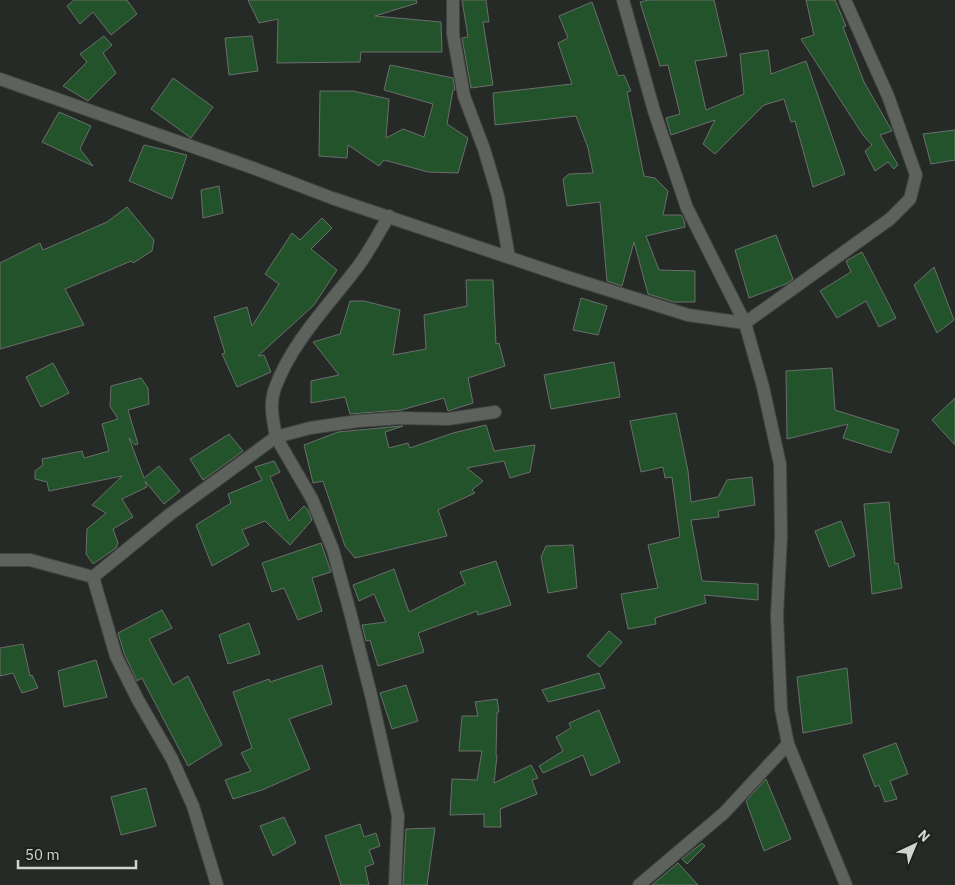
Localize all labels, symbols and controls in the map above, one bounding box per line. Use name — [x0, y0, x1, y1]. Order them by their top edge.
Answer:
north arrow — [890, 820, 940, 870]
text: N — [914, 826, 934, 846]
scale bar — [18, 838, 135, 870]
text: 50 m — [25, 845, 60, 864]

